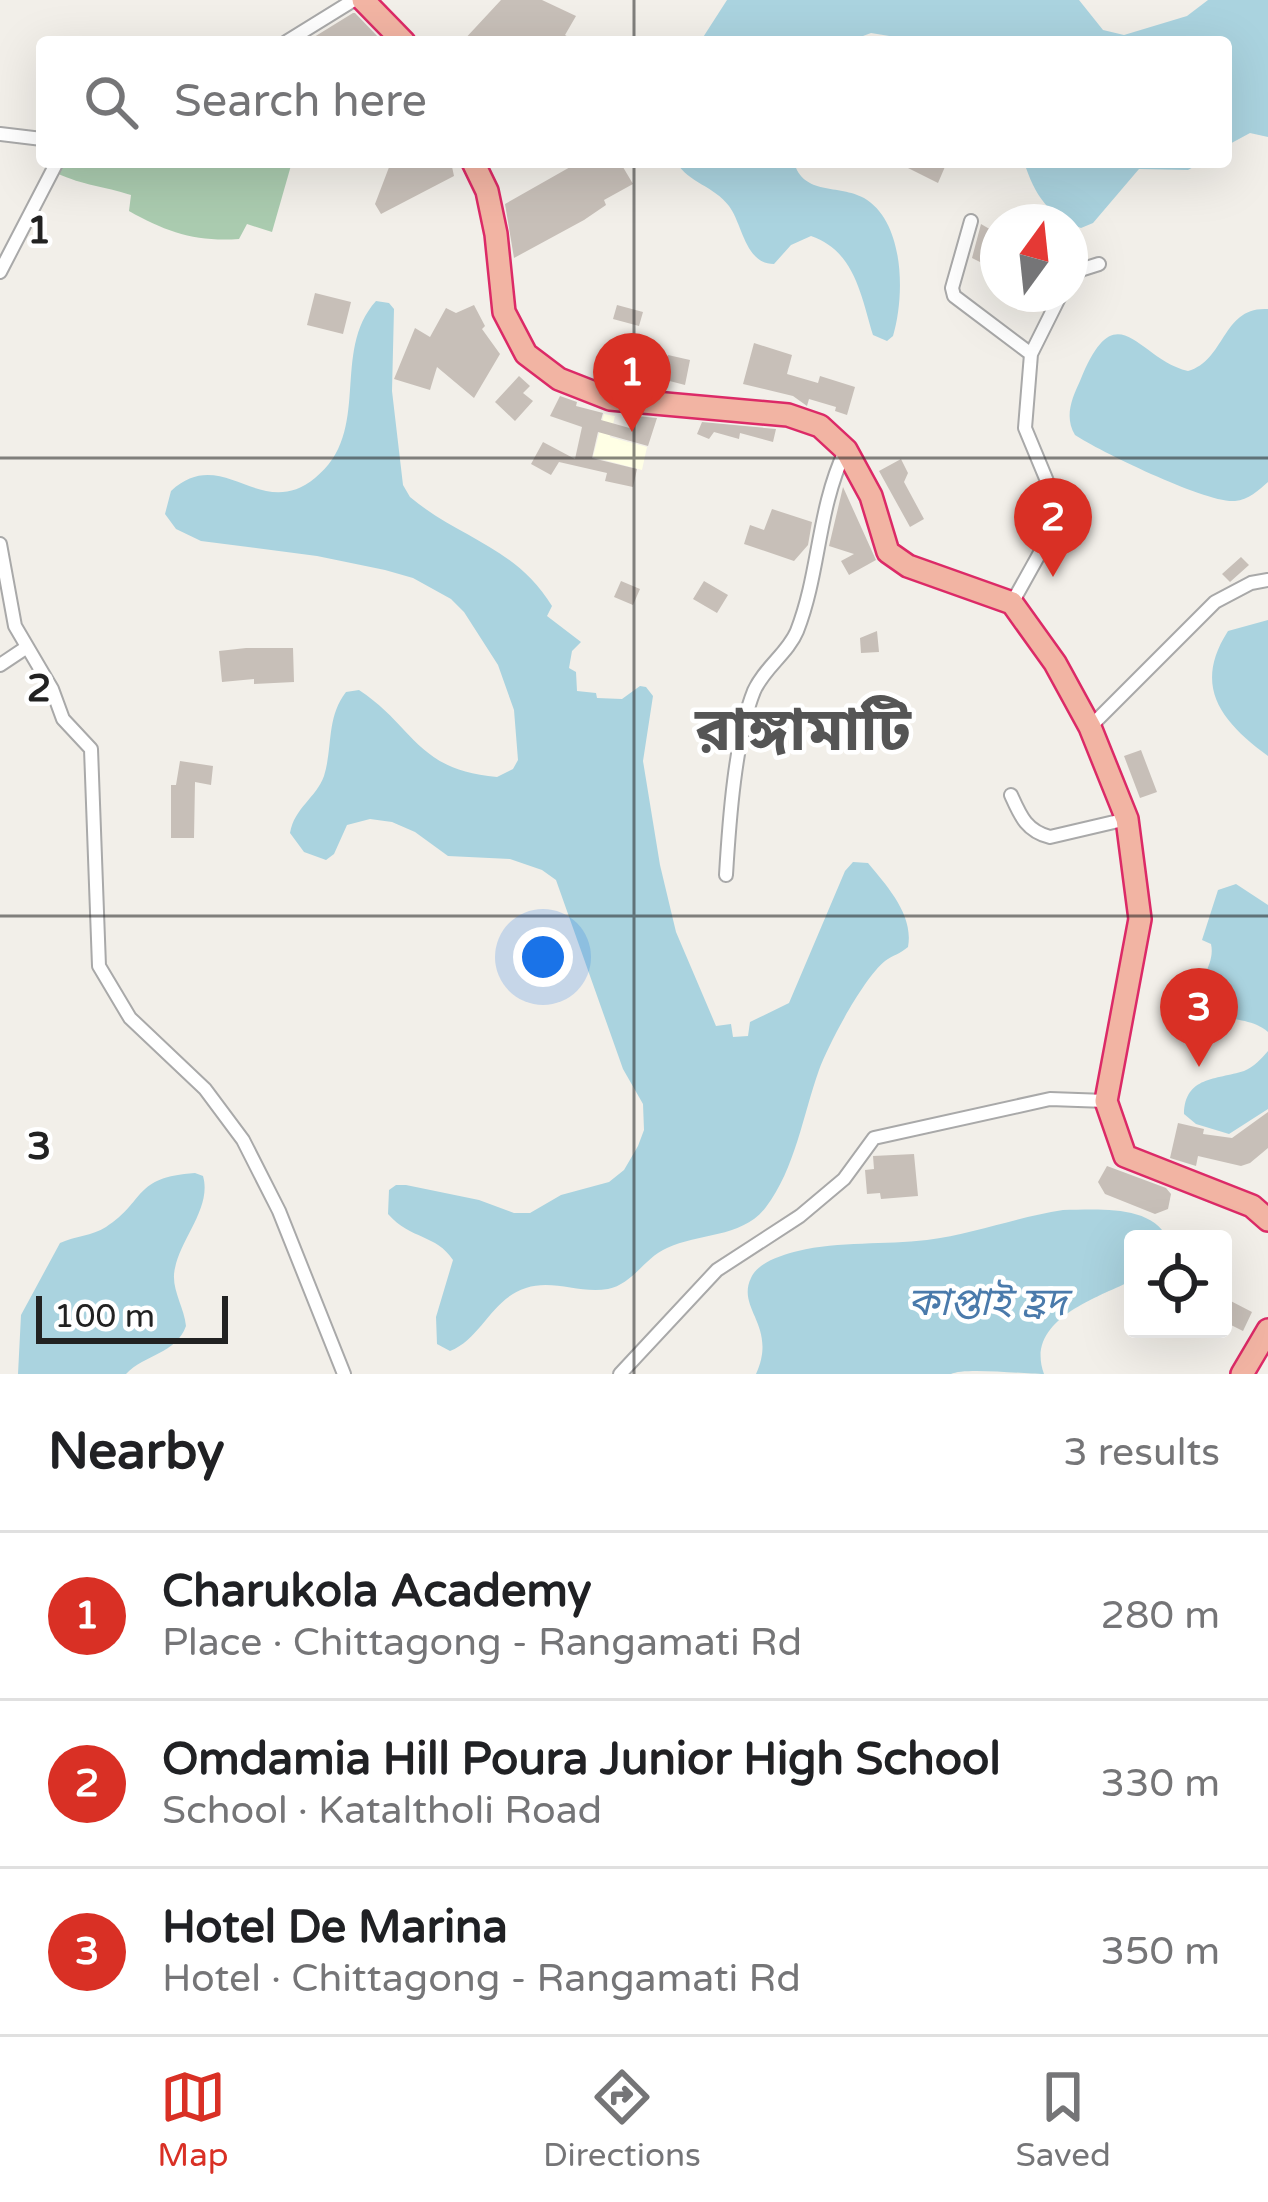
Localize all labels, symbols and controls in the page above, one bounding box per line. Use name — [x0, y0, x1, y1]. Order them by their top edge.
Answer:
search box — [36, 36, 1232, 168]
icon: search — [78, 69, 144, 135]
text: Search here — [174, 75, 427, 129]
north arrow — [980, 204, 1088, 312]
text: 1 — [27, 207, 51, 254]
pin: 1 — [593, 333, 671, 432]
pin: 2 — [1014, 478, 1092, 577]
text: 2 — [27, 665, 51, 712]
district label: রাঙ্গামাটি — [694, 695, 912, 767]
your location — [513, 927, 573, 987]
pin: 3 — [1160, 968, 1238, 1067]
text: 3 — [27, 1123, 51, 1170]
map controls — [1124, 1230, 1232, 1338]
button: locate — [1124, 1230, 1232, 1338]
water label: কাপ্তাই হ্রদ — [908, 1279, 1074, 1326]
scale bar — [36, 1290, 228, 1343]
text: 100 m — [54, 1297, 155, 1336]
text: Nearby — [48, 1421, 225, 1483]
text: 3 results — [1063, 1429, 1220, 1476]
text: Charukola Academy — [162, 1565, 592, 1619]
text: 1 — [75, 1592, 99, 1639]
text: 280 m — [1101, 1592, 1220, 1639]
text: Place · Chittagong - Rangamati Rd — [162, 1619, 802, 1666]
text: Omdamia Hill Poura Junior High School — [162, 1733, 1001, 1787]
text: 2 — [75, 1760, 99, 1807]
text: 330 m — [1101, 1760, 1220, 1807]
text: School · Kataltholi Road — [162, 1787, 602, 1834]
text: Hotel De Marina — [162, 1901, 508, 1955]
text: 3 — [75, 1928, 99, 1975]
text: 350 m — [1101, 1928, 1220, 1975]
text: Hotel · Chittagong - Rangamati Rd — [162, 1955, 801, 2002]
tab: Map — [157, 2064, 229, 2175]
tab: Directions — [543, 2064, 701, 2175]
tab: Saved — [1015, 2064, 1111, 2175]

